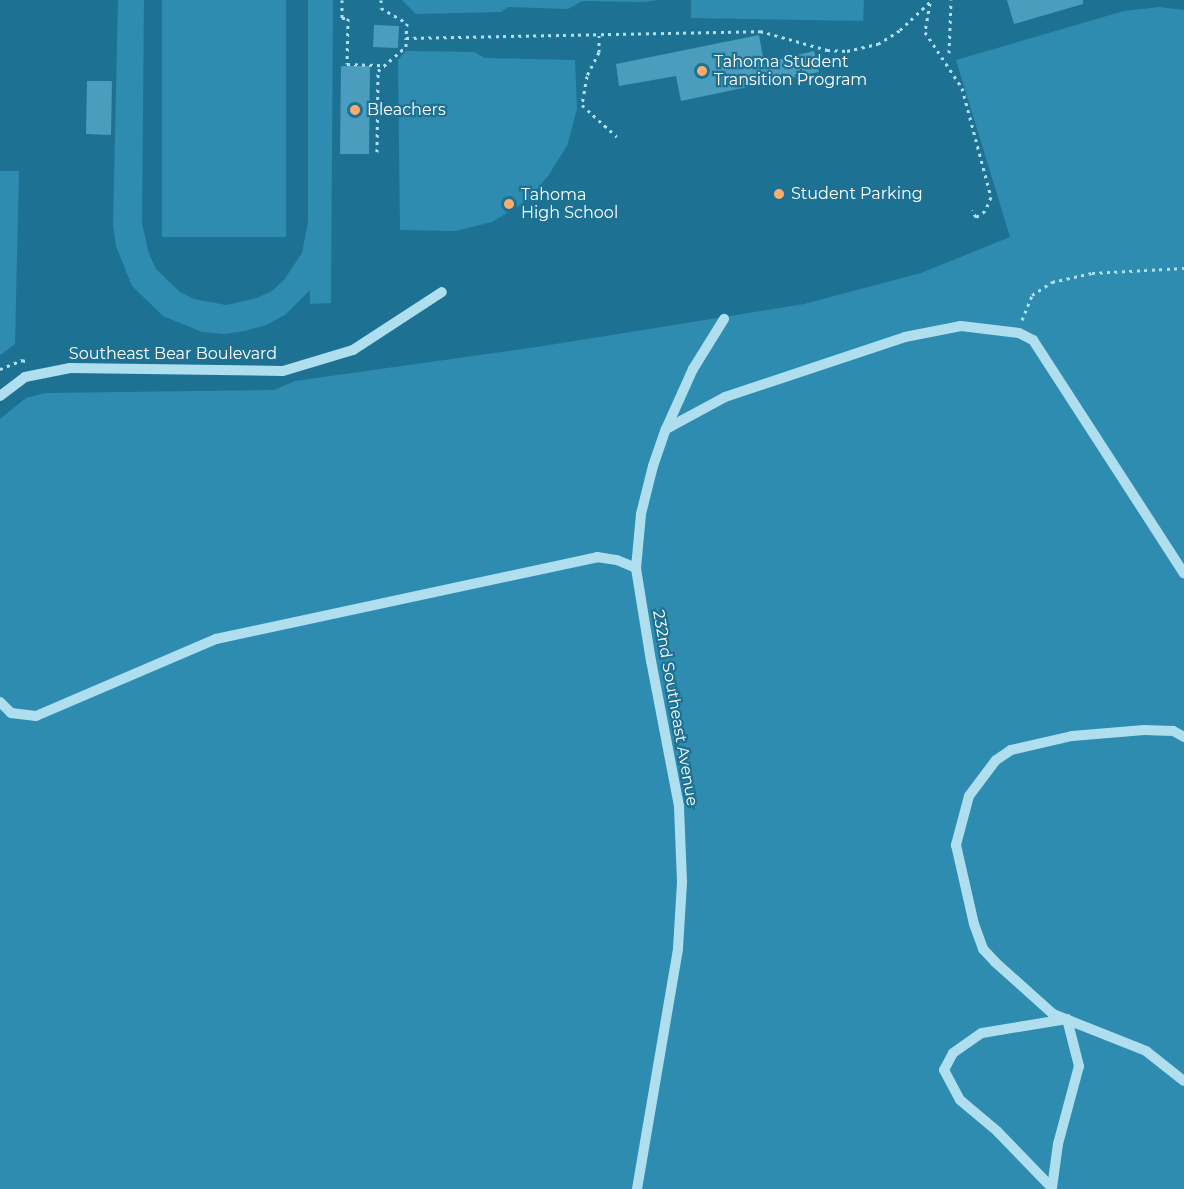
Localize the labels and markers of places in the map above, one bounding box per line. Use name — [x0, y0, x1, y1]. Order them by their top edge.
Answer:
place label: Tahoma Student Transition Program — [714, 52, 867, 90]
marker: Tahoma Student Transition Program — [695, 64, 709, 78]
place label: Bleachers — [367, 100, 446, 120]
marker: Bleachers — [348, 103, 362, 117]
place label: Student Parking — [791, 184, 923, 204]
place label: Tahoma High School — [521, 185, 618, 223]
marker: Student Parking — [772, 187, 786, 201]
marker: Tahoma High School — [502, 197, 516, 211]

